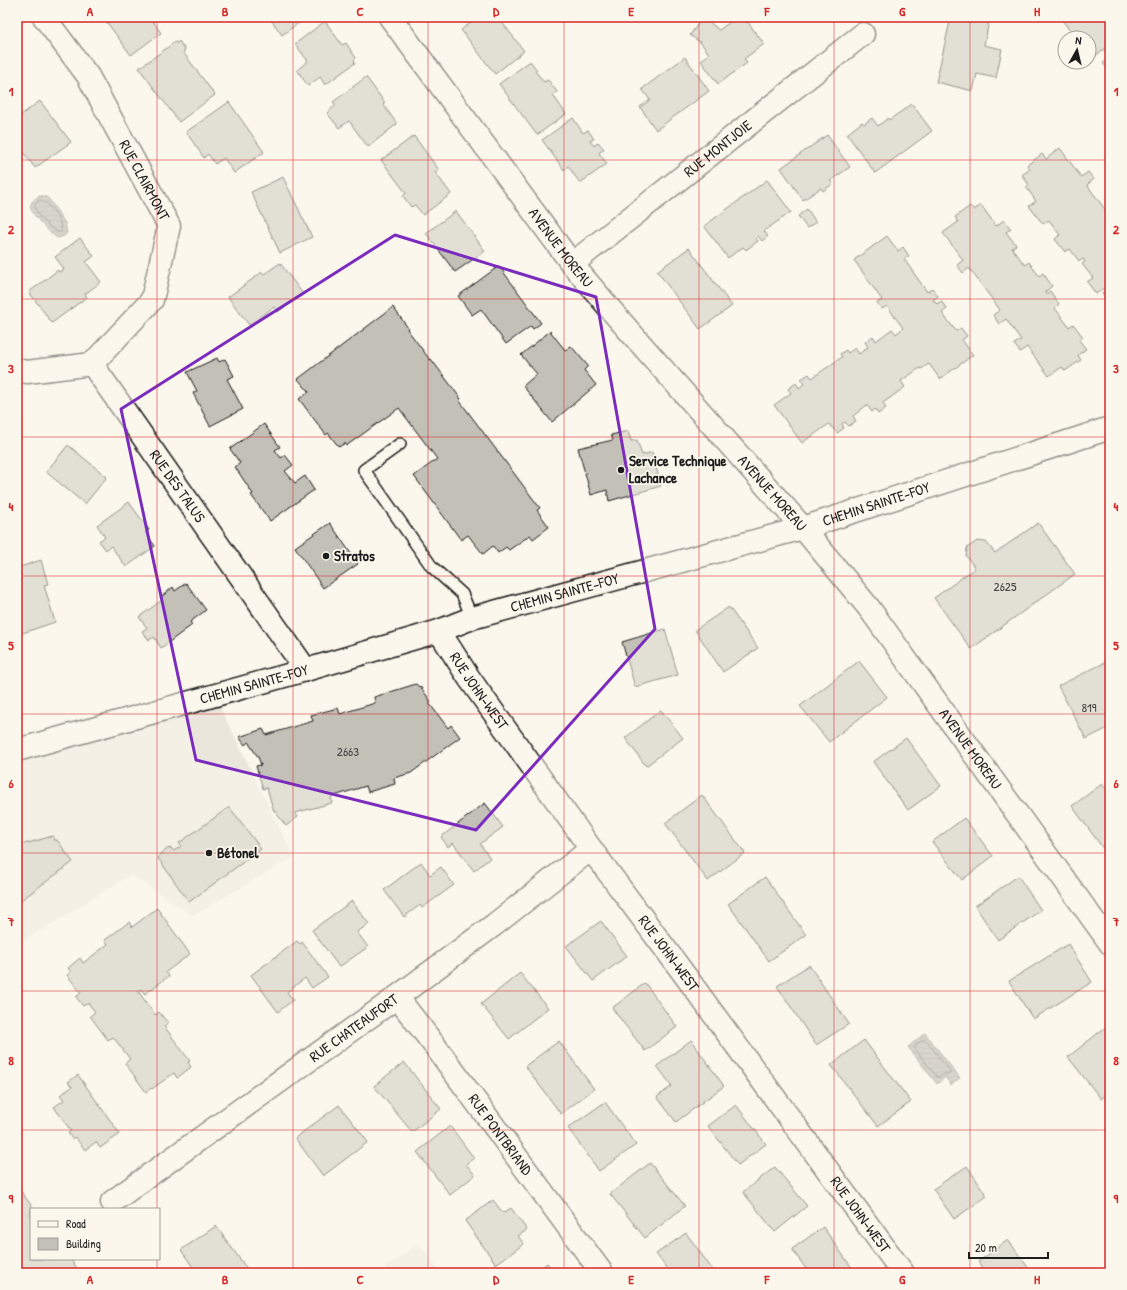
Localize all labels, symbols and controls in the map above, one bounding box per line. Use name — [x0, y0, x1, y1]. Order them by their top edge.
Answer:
text: A — [87, 2, 94, 20]
text: B — [222, 2, 229, 20]
text: C — [356, 2, 364, 20]
text: D — [493, 2, 500, 20]
text: E — [628, 2, 634, 20]
text: F — [764, 2, 771, 20]
text: G — [899, 2, 906, 20]
text: H — [1034, 2, 1040, 20]
north arrow — [1057, 30, 1097, 70]
text: N — [1075, 33, 1082, 47]
text: 1 — [9, 82, 14, 100]
text: 1 — [1114, 82, 1119, 100]
street label: RUE MONTJOIE — [679, 115, 756, 182]
street label: RUE CLAIRMONT — [114, 136, 176, 225]
street label: AVENUE MOREAU — [524, 203, 598, 292]
text: 2 — [8, 220, 15, 238]
text: 2 — [1113, 220, 1120, 238]
text: 3 — [8, 359, 14, 377]
text: 3 — [1113, 359, 1119, 377]
street label: RUE DES TALUS — [145, 445, 211, 527]
place label: Service Technique Lachance — [629, 450, 726, 488]
street label: AVENUE MOREAU — [733, 450, 812, 535]
marker: Service Technique Lachance — [616, 465, 626, 475]
street label: CHEMIN SAINTE-FOY — [820, 476, 933, 531]
text: 4 — [9, 497, 14, 515]
text: 4 — [1114, 497, 1119, 515]
place label: Stratos — [334, 545, 375, 566]
marker: Stratos — [321, 551, 331, 561]
street label: CHEMIN SAINTE-FOY — [508, 567, 622, 617]
house number: 2625 — [994, 577, 1017, 595]
text: 5 — [8, 636, 14, 654]
text: 5 — [1113, 636, 1119, 654]
street label: RUE JOHN-WEST — [445, 648, 514, 734]
street label: CHEMIN SAINTE-FOY — [197, 659, 311, 709]
house number: 819 — [1081, 698, 1097, 716]
street label: AVENUE MOREAU — [935, 704, 1007, 793]
house number: 2663 — [337, 742, 359, 760]
text: 6 — [8, 774, 14, 792]
text: 6 — [1113, 774, 1119, 792]
place label: Bétonel — [217, 842, 260, 863]
marker: Bétonel — [204, 848, 214, 858]
street label: RUE JOHN-WEST — [634, 911, 705, 996]
text: 7 — [7, 912, 15, 930]
text: 7 — [1112, 912, 1120, 930]
street label: RUE CHATEAUFORT — [305, 988, 403, 1067]
text: 8 — [8, 1051, 14, 1069]
text: 8 — [1113, 1051, 1119, 1069]
street label: RUE PONTBRIAND — [464, 1089, 538, 1180]
street label: RUE JOHN-WEST — [826, 1172, 896, 1258]
text: 9 — [9, 1189, 14, 1207]
text: 9 — [1114, 1189, 1119, 1207]
legend — [30, 1208, 160, 1260]
text: Road — [66, 1215, 86, 1232]
scale bar — [969, 1234, 1048, 1260]
text: Building — [66, 1235, 101, 1252]
text: 20 m — [975, 1239, 997, 1256]
text: A — [87, 1270, 94, 1288]
text: B — [222, 1270, 229, 1288]
text: C — [356, 1270, 364, 1288]
text: D — [493, 1270, 500, 1288]
text: E — [628, 1270, 634, 1288]
text: F — [764, 1270, 771, 1288]
text: G — [899, 1270, 906, 1288]
text: H — [1034, 1270, 1040, 1288]

